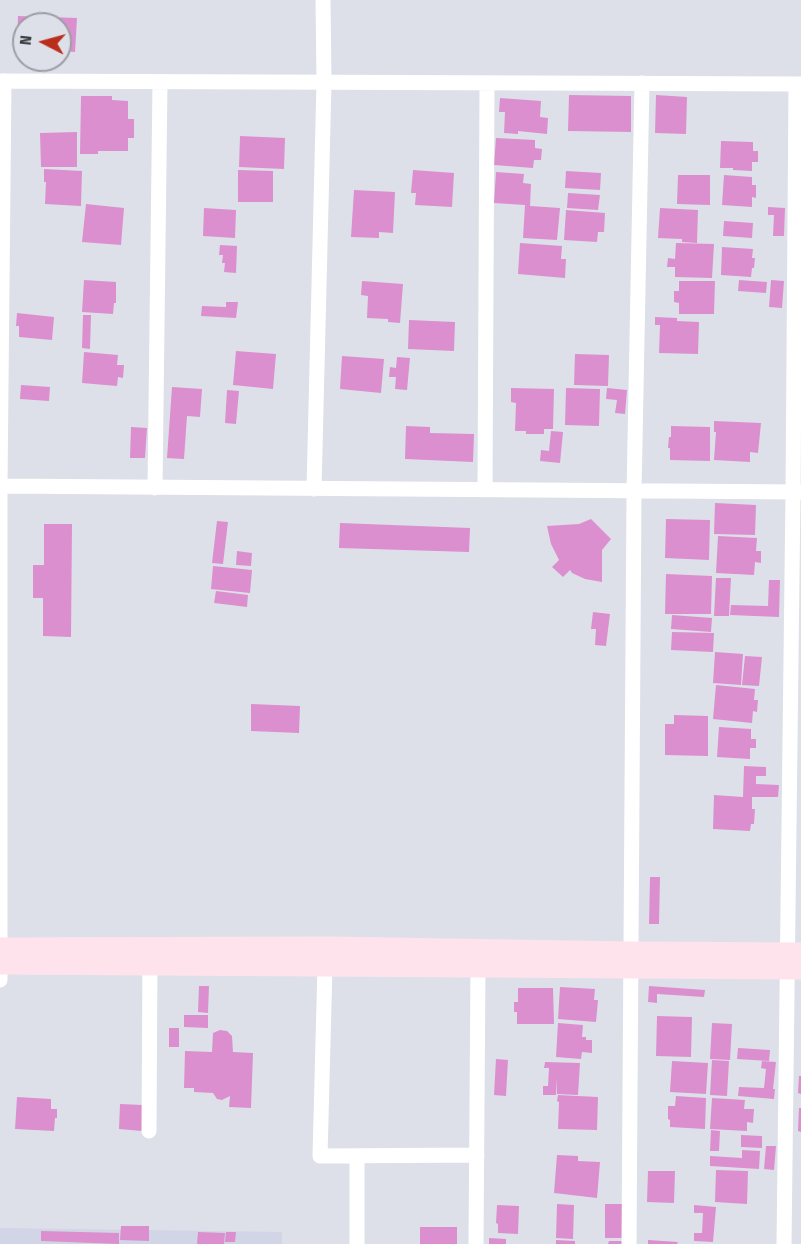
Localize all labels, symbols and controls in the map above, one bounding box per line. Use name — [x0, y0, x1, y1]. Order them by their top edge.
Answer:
north arrow — [12, 12, 72, 72]
text: N — [16, 35, 36, 46]

